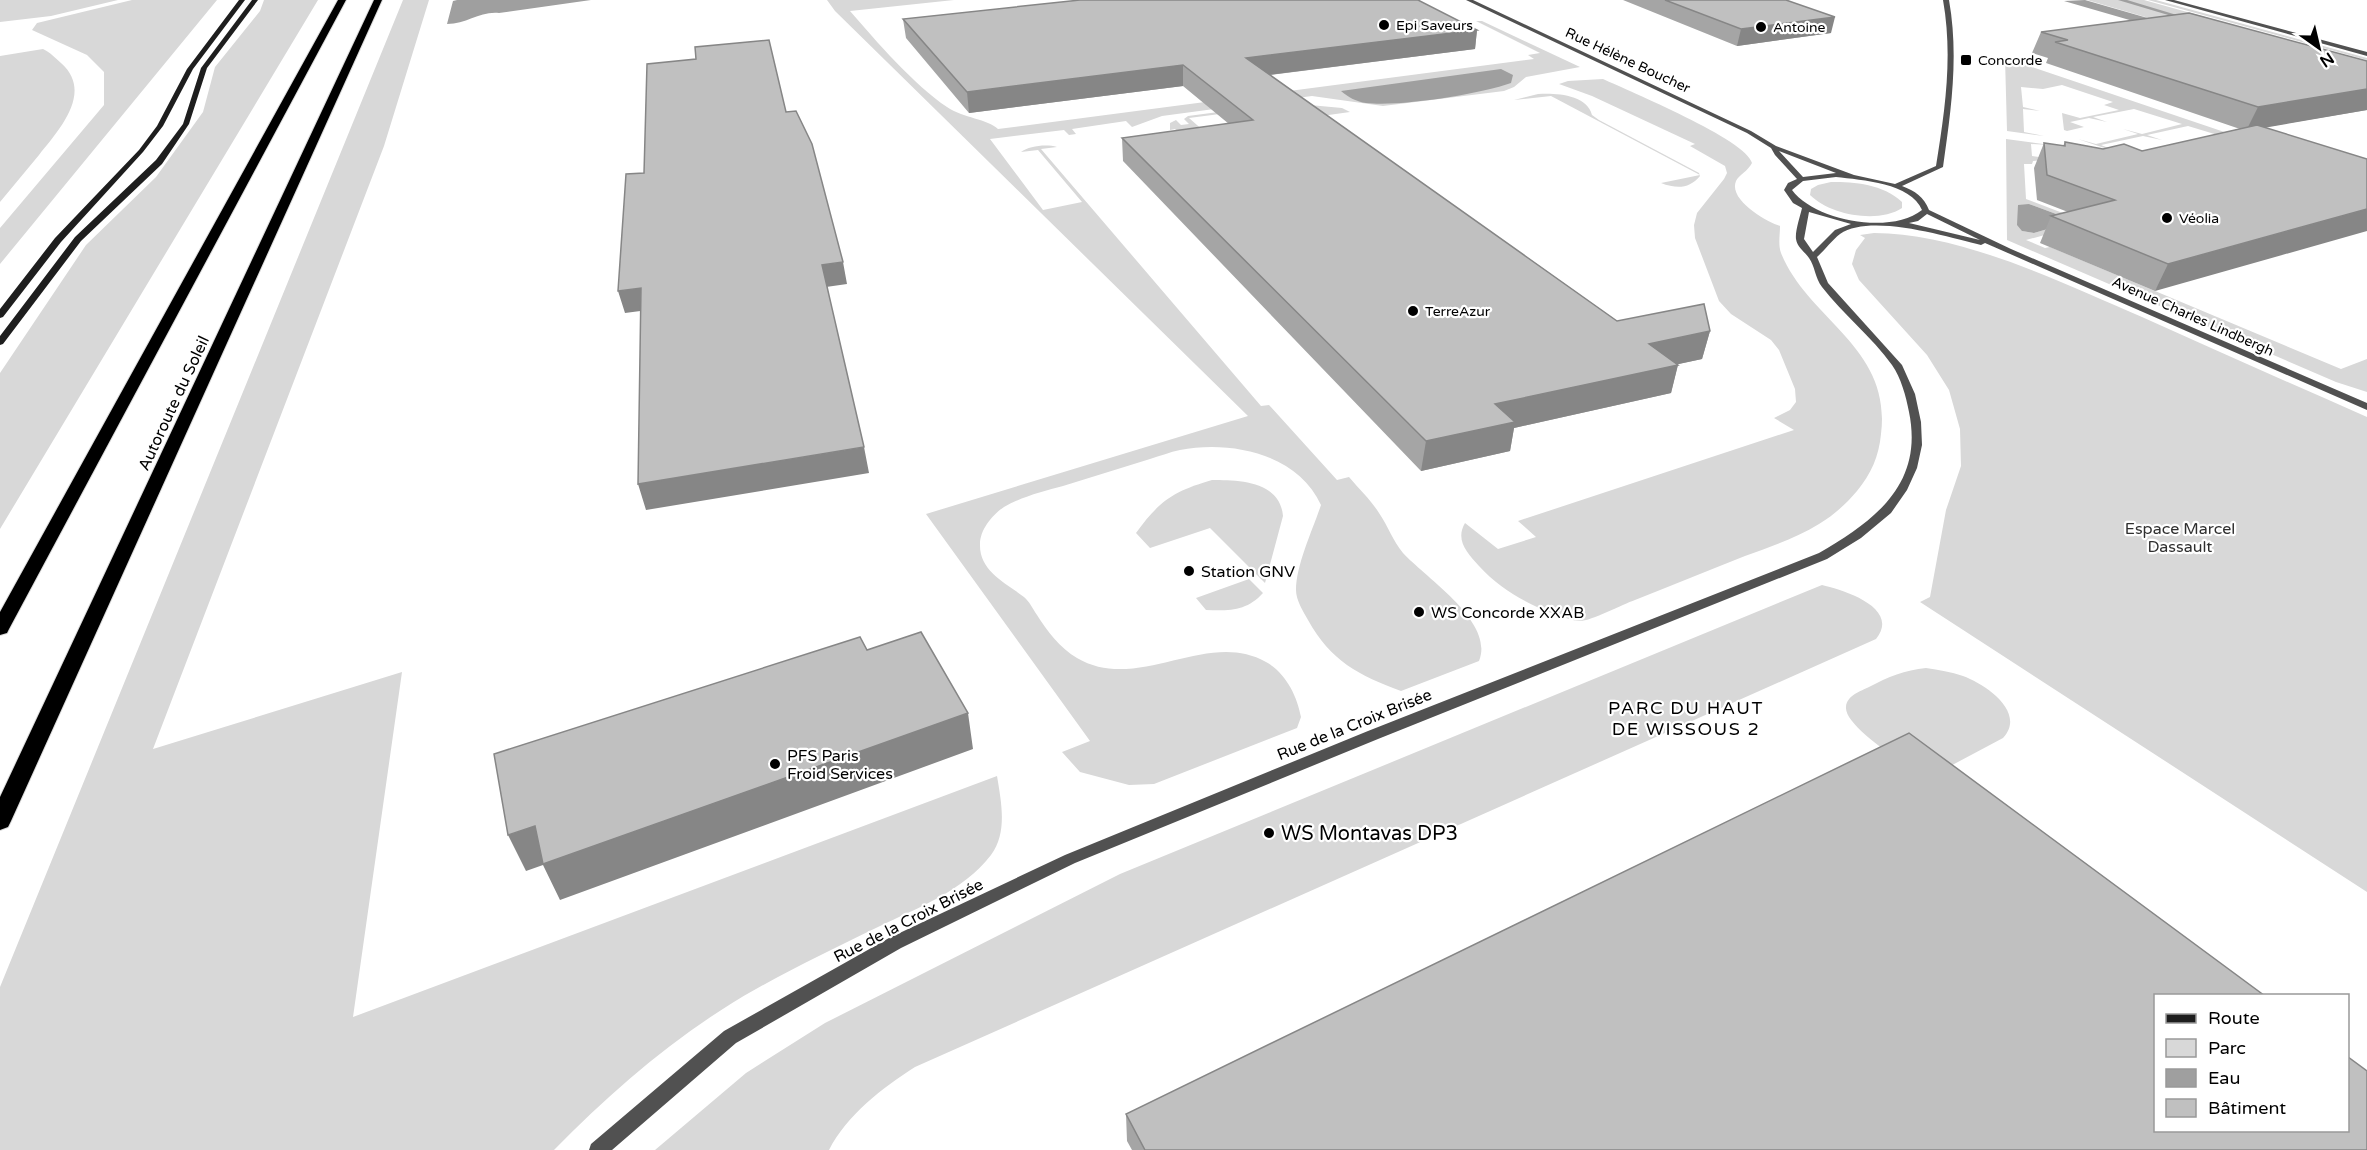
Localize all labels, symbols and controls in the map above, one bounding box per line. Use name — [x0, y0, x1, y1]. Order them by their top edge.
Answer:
place label: Epi Saveurs — [1396, 17, 1473, 34]
marker: Epi Saveurs — [1377, 18, 1391, 32]
north arrow — [2289, 18, 2349, 78]
place label: Antoine — [1773, 19, 1825, 36]
marker: Antoine — [1754, 20, 1768, 34]
street label: Rue Hélène Boucher — [1563, 24, 1693, 97]
text: N — [2316, 48, 2338, 71]
place label: Concorde — [1978, 52, 2042, 69]
marker: Concorde — [1959, 53, 1973, 67]
place label: Véolia — [2179, 210, 2219, 227]
marker: Véolia — [2160, 211, 2174, 225]
street label: Avenue Charles Lindbergh — [2109, 273, 2276, 360]
place label: TerreAzur — [1425, 303, 1491, 320]
marker: TerreAzur — [1406, 304, 1420, 318]
street label: Autoroute du Soleil — [134, 333, 214, 474]
park label: Espace Marcel Dassault — [2125, 519, 2235, 557]
place label: Station GNV — [1201, 562, 1295, 582]
marker: Station GNV — [1182, 564, 1196, 578]
place label: WS Concorde XXAB — [1431, 603, 1584, 623]
marker: WS Concorde XXAB — [1412, 605, 1426, 619]
street label: Rue de la Croix Brisée — [1274, 685, 1435, 765]
district label: PARC DU HAUT DE WISSOUS 2 — [1608, 697, 1764, 740]
place label: PFS Paris Froid Services — [787, 746, 893, 784]
marker: PFS Paris Froid Services — [768, 757, 782, 771]
place label: WS Montavas DP3 — [1281, 822, 1458, 846]
marker: WS Montavas DP3 — [1262, 826, 1276, 840]
street label: Rue de la Croix Brisée — [830, 875, 987, 967]
legend — [2154, 994, 2349, 1132]
text: Route — [2208, 1007, 2260, 1029]
text: Parc — [2208, 1037, 2246, 1059]
text: Eau — [2208, 1067, 2240, 1089]
text: Bâtiment — [2208, 1097, 2286, 1119]

